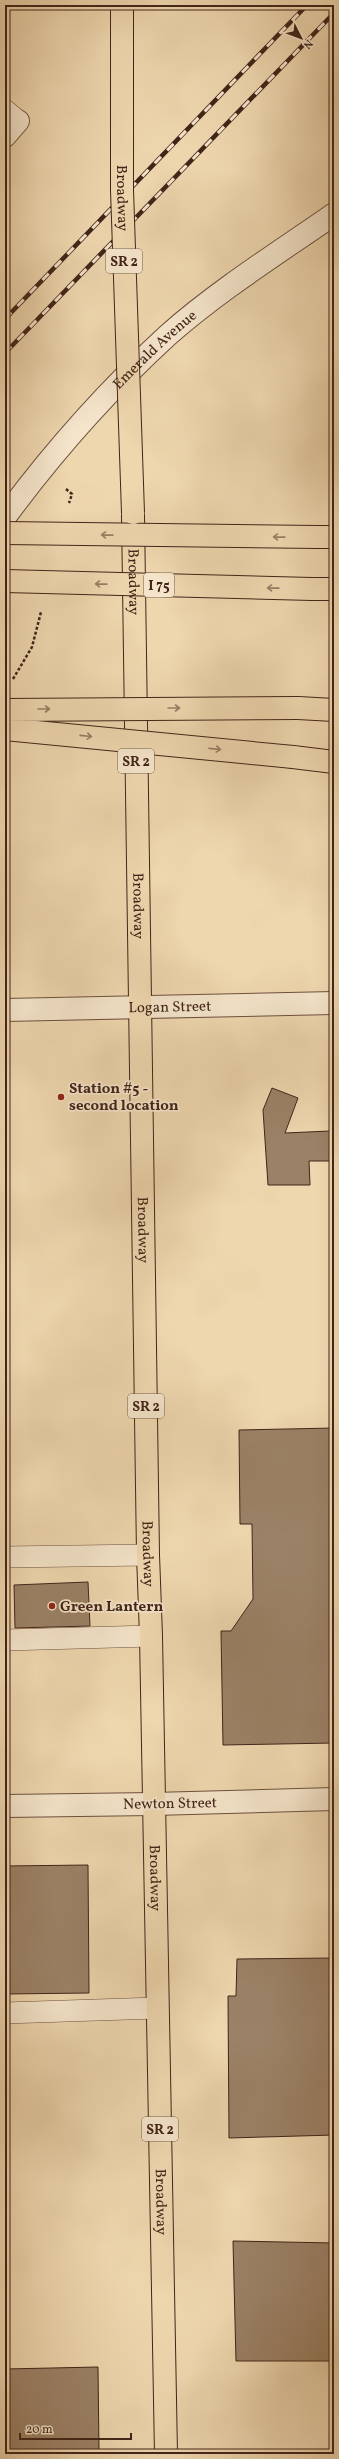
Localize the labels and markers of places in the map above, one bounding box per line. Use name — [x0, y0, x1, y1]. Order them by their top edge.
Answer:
place label: Station #5 - second location — [69, 1079, 179, 1117]
marker: Station #5 - second location — [56, 1092, 66, 1102]
place label: Green Lantern — [60, 1597, 163, 1618]
marker: Green Lantern — [47, 1601, 57, 1611]

